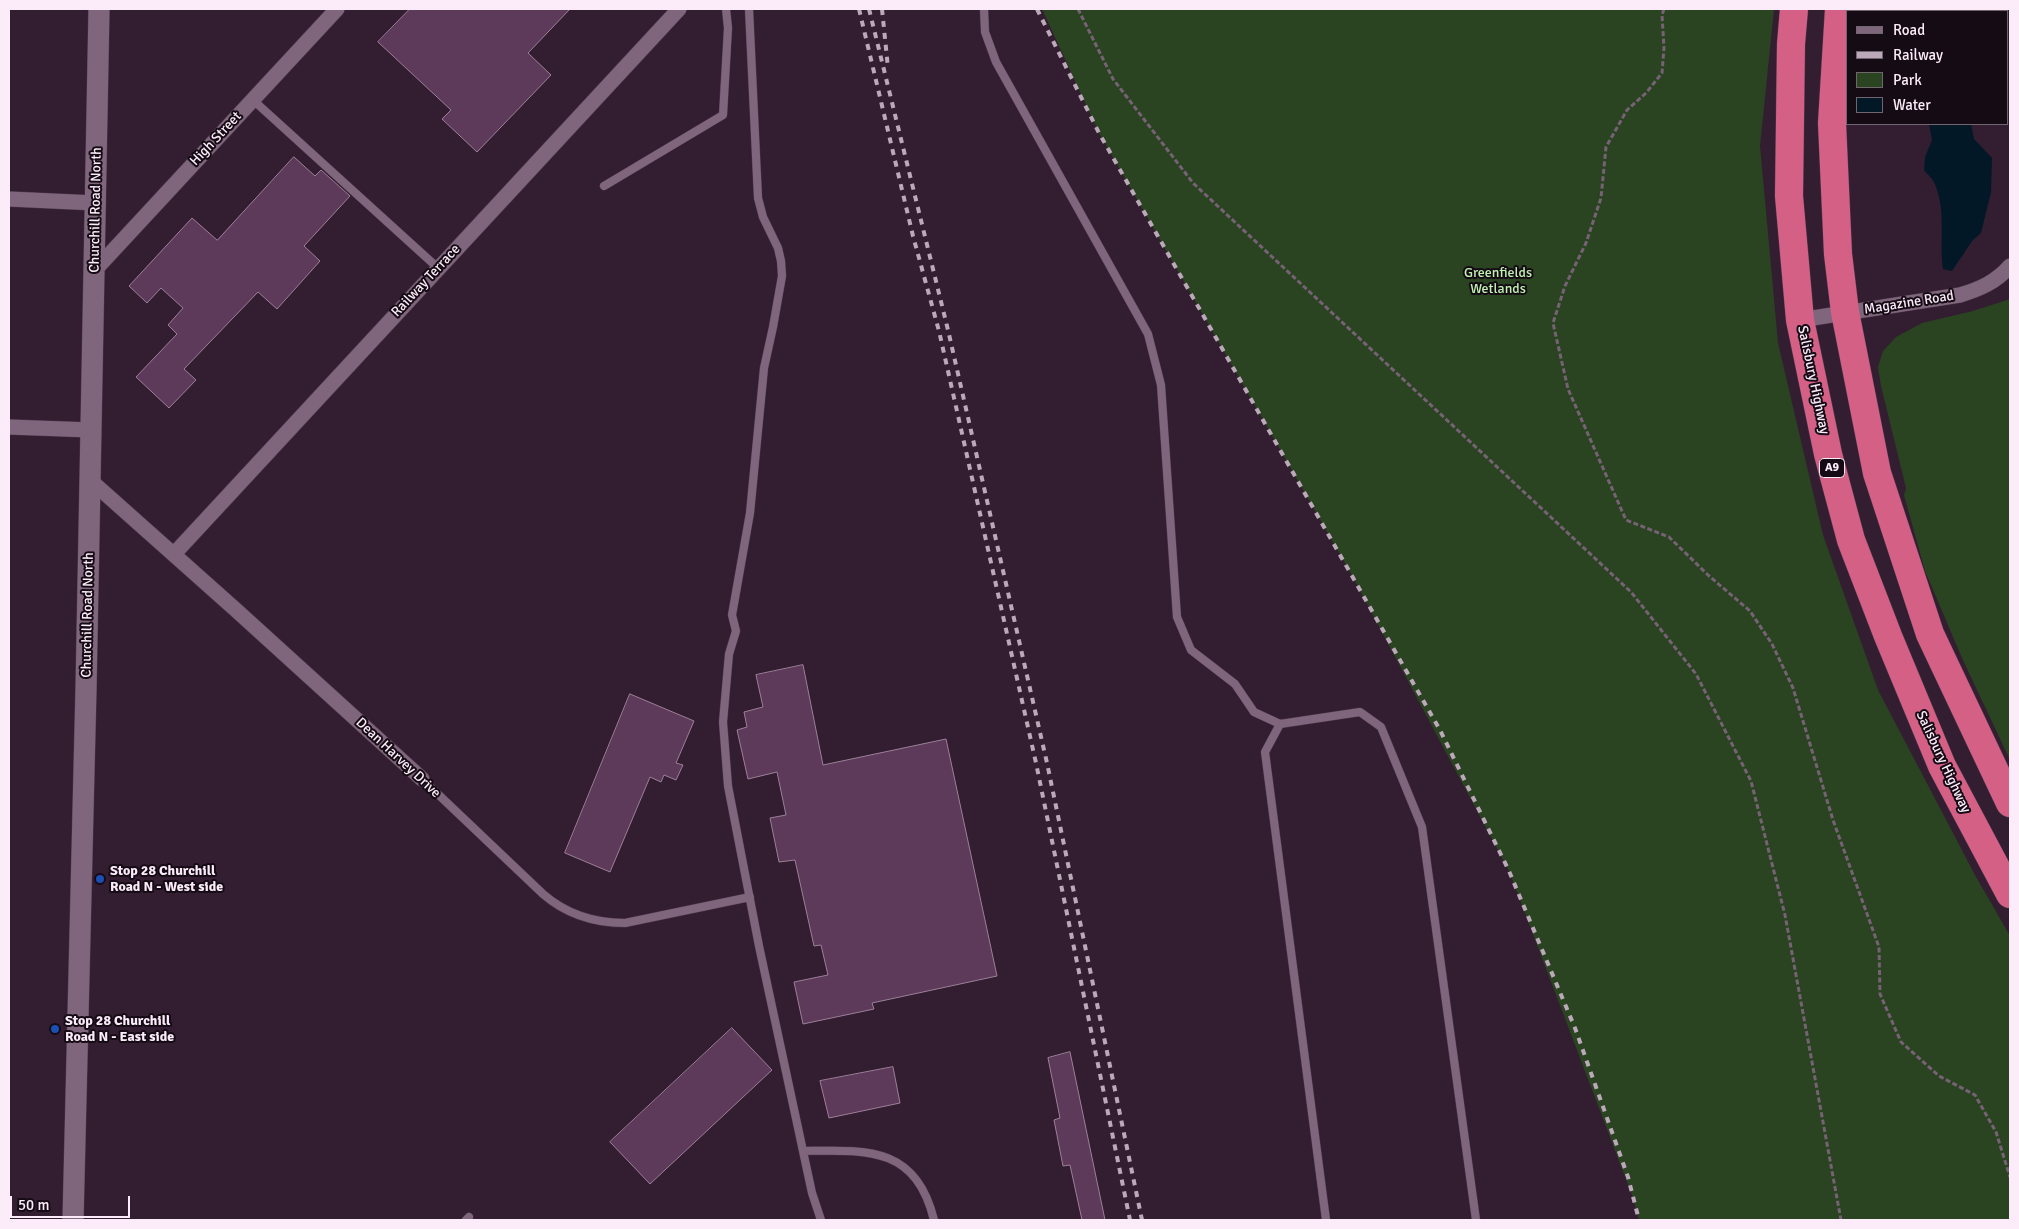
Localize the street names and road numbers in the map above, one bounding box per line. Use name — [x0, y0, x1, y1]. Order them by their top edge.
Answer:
street label: High Street — [187, 108, 245, 170]
street label: Churchill Road North — [87, 147, 105, 273]
street label: Railway Terrace — [388, 241, 464, 321]
street label: Magazine Road — [1863, 288, 1955, 318]
street label: Salisbury Highway — [1793, 324, 1833, 436]
road number: A9 — [1820, 458, 1844, 478]
street label: Churchill Road North — [79, 552, 97, 678]
street label: Salisbury Highway — [1912, 708, 1974, 816]
street label: Dean Harvey Drive — [352, 714, 444, 802]

